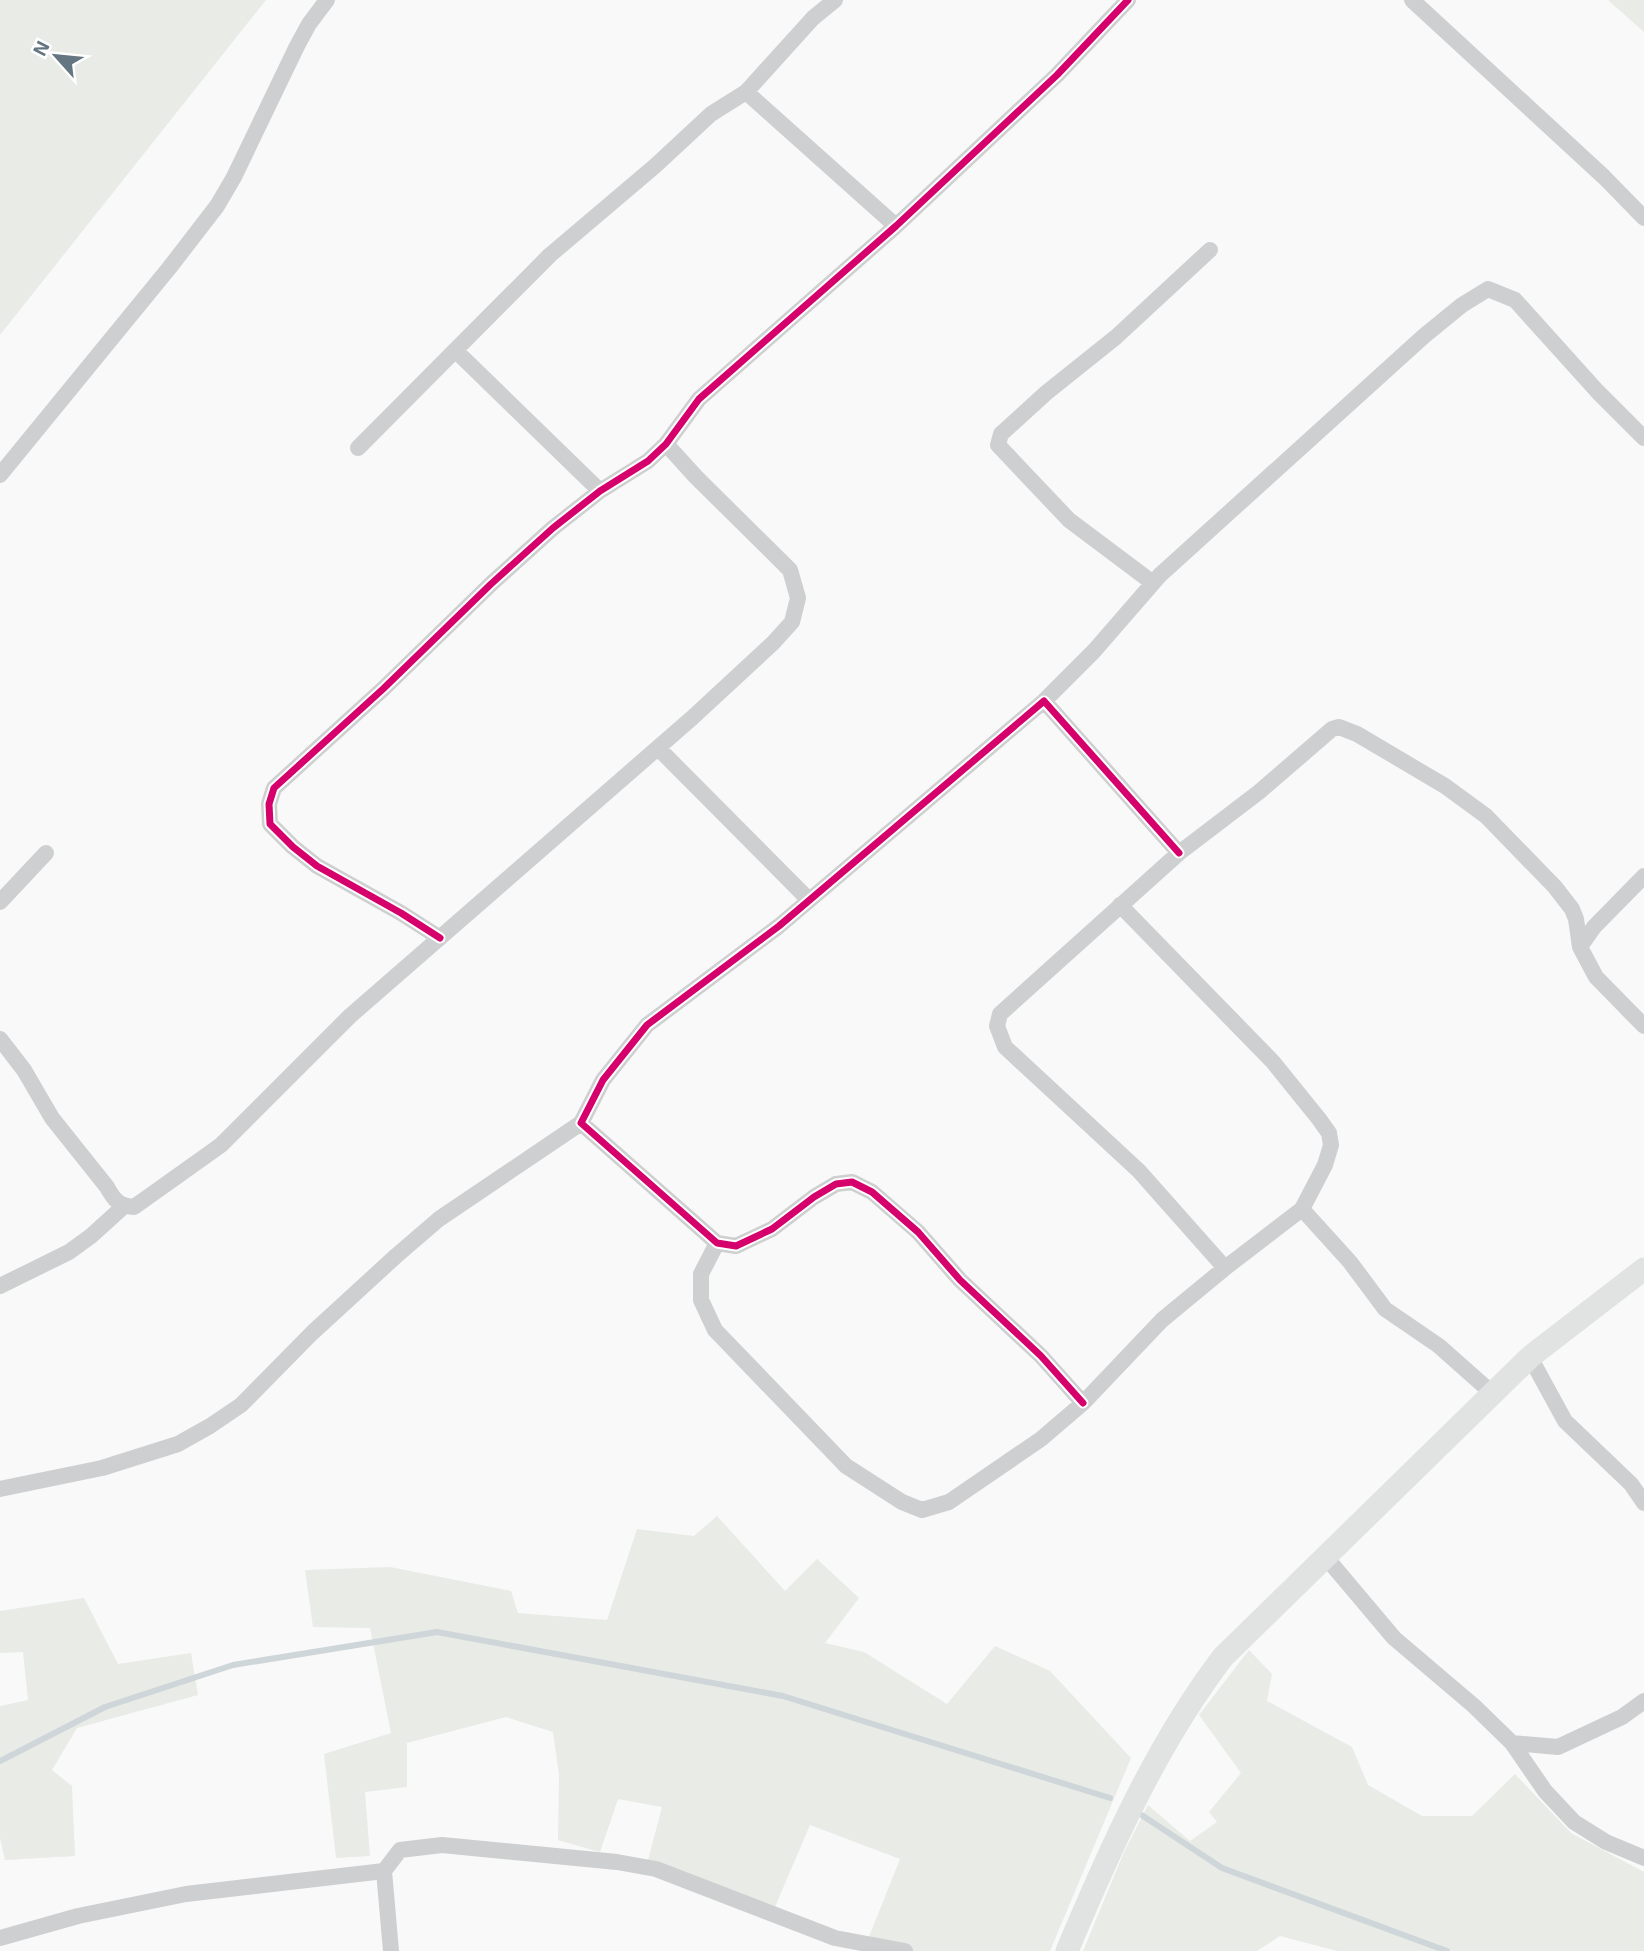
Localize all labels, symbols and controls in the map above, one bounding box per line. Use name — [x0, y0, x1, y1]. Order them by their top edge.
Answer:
north arrow — [21, 21, 91, 91]
text: N — [27, 37, 54, 59]

